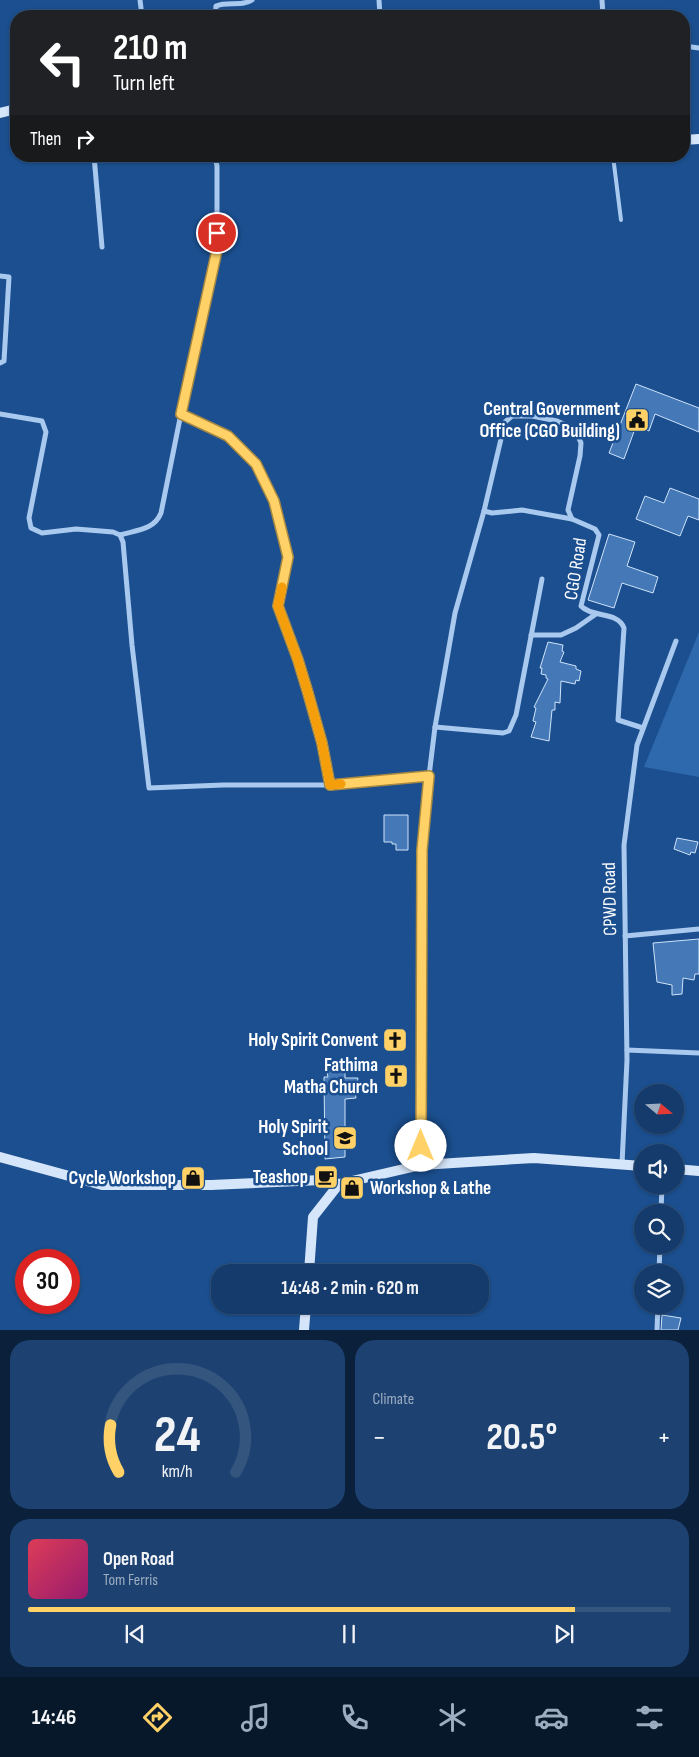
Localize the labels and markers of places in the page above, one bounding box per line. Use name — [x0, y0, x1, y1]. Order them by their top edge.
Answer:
pin — [196, 212, 238, 254]
place label: Central Government Office (CGO Building) — [479, 398, 620, 443]
public building icon: Central Government Office (CGO Building) — [624, 407, 650, 433]
church icon: Holy Spirit Convent — [382, 1027, 408, 1053]
place label: Holy Spirit Convent — [248, 1029, 378, 1052]
place label: Fathima Matha Church — [284, 1054, 378, 1099]
church icon: Fathima Matha Church — [383, 1063, 409, 1089]
place label: Holy Spirit School — [258, 1116, 328, 1161]
school or university icon: Holy Spirit School — [332, 1125, 358, 1151]
cafe icon: Teashop — [313, 1164, 339, 1190]
shop icon: Cycle Workshop — [180, 1165, 206, 1191]
place label: Teashop — [253, 1166, 308, 1189]
place label: Cycle Workshop — [69, 1167, 176, 1190]
shop icon: Workshop & Lathe — [339, 1175, 365, 1201]
place label: Workshop & Lathe — [370, 1177, 491, 1200]

